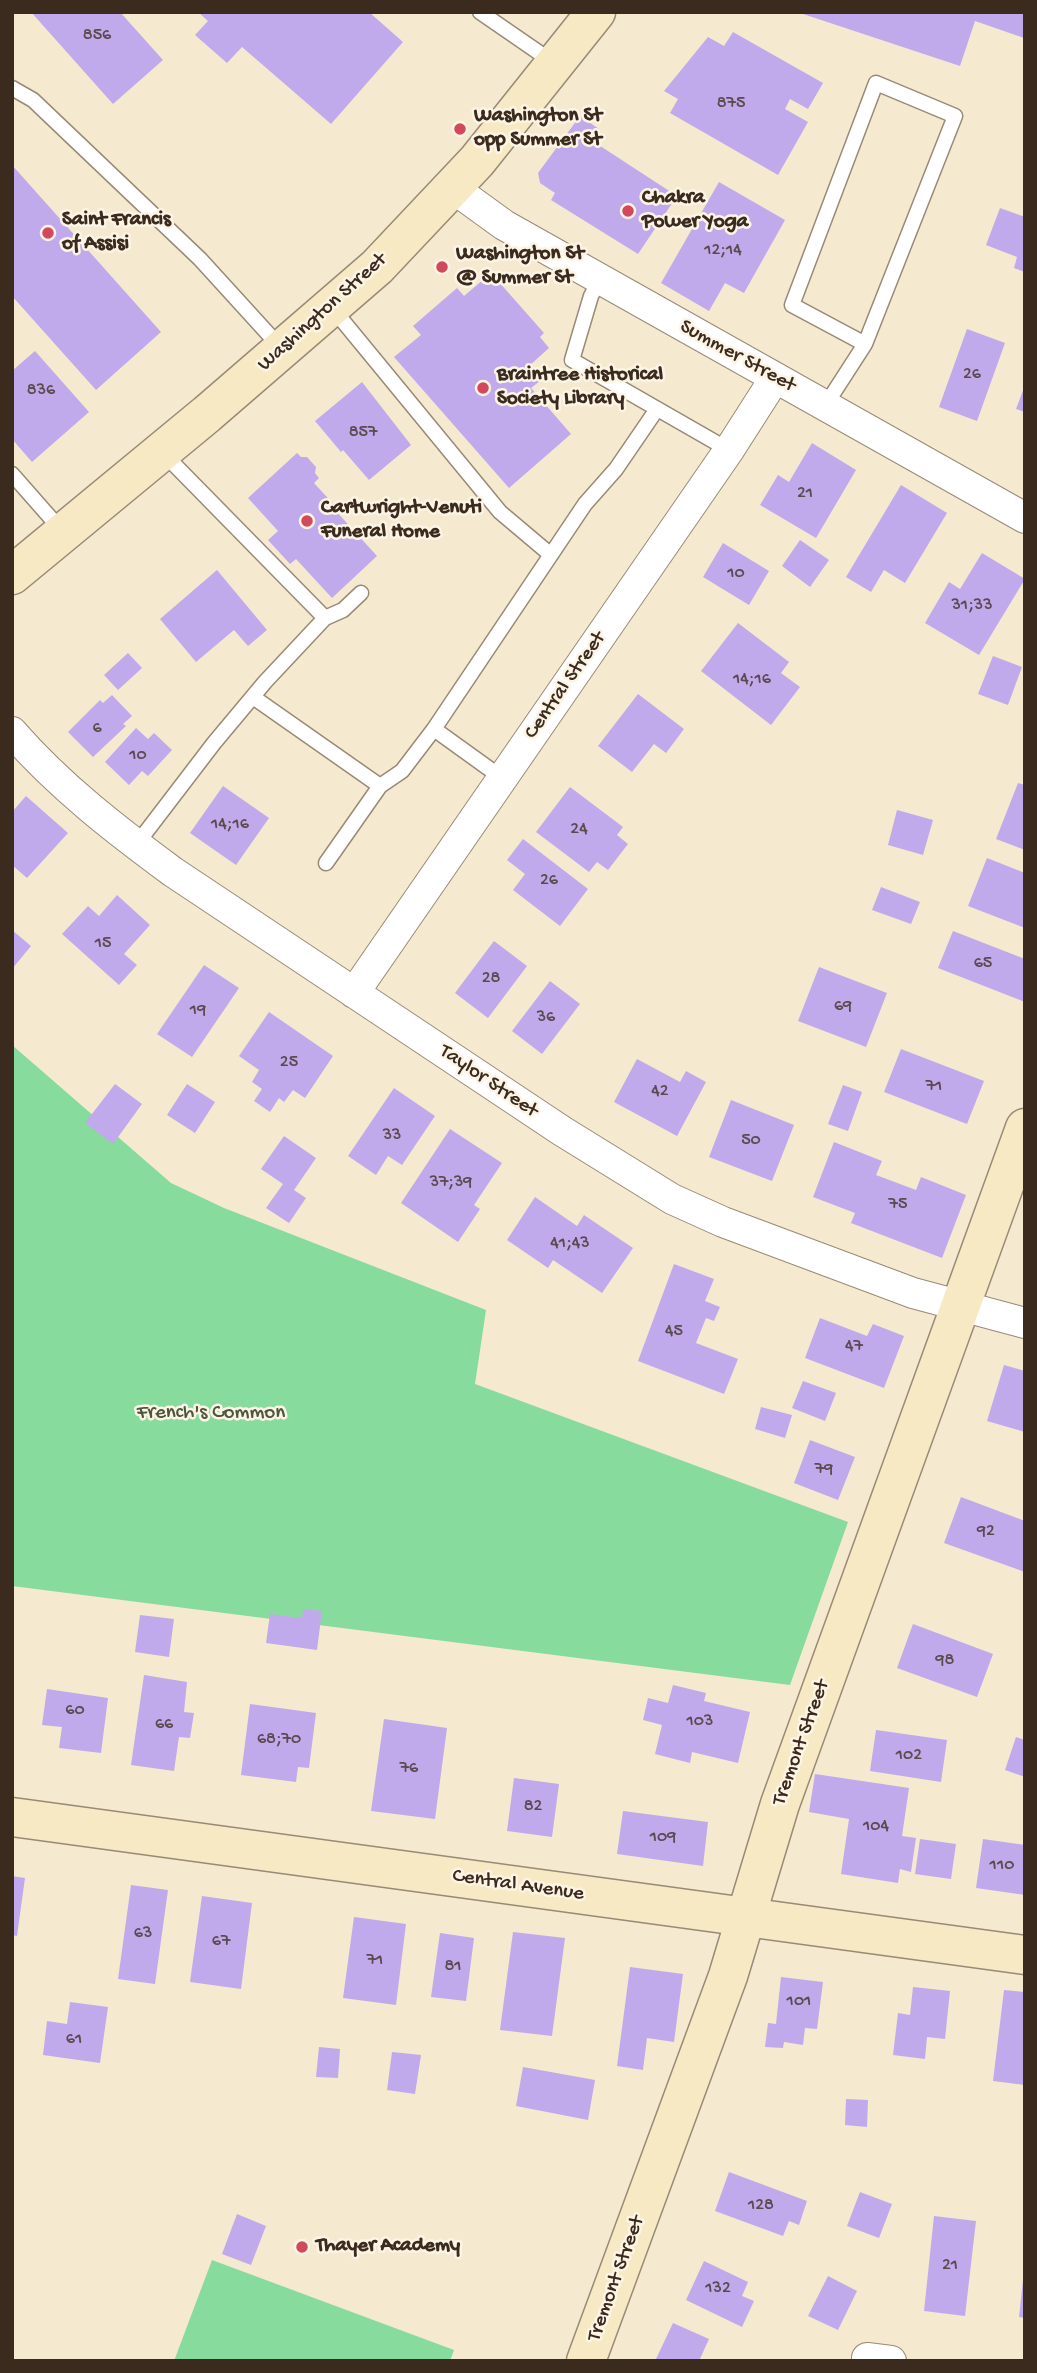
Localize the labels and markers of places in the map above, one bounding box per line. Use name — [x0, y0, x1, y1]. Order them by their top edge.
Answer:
place label: Washington St opp Summer St — [474, 104, 602, 154]
marker: Washington St opp Summer St — [452, 121, 468, 137]
place label: Chakra Power Yoga — [642, 186, 748, 236]
marker: Chakra Power Yoga — [620, 203, 636, 219]
place label: Saint Francis of Assisi — [62, 208, 171, 258]
marker: Saint Francis of Assisi — [40, 225, 56, 241]
place label: Washington St @ Summer St — [456, 242, 584, 292]
marker: Washington St @ Summer St — [434, 259, 450, 275]
place label: Braintree Historical Society Library — [497, 363, 663, 413]
marker: Braintree Historical Society Library — [475, 380, 491, 396]
place label: Cartwright-Venuti Funeral Home — [321, 496, 482, 546]
marker: Cartwright-Venuti Funeral Home — [299, 513, 315, 529]
place label: Thayer Academy — [316, 2234, 460, 2260]
marker: Thayer Academy — [294, 2239, 310, 2255]

